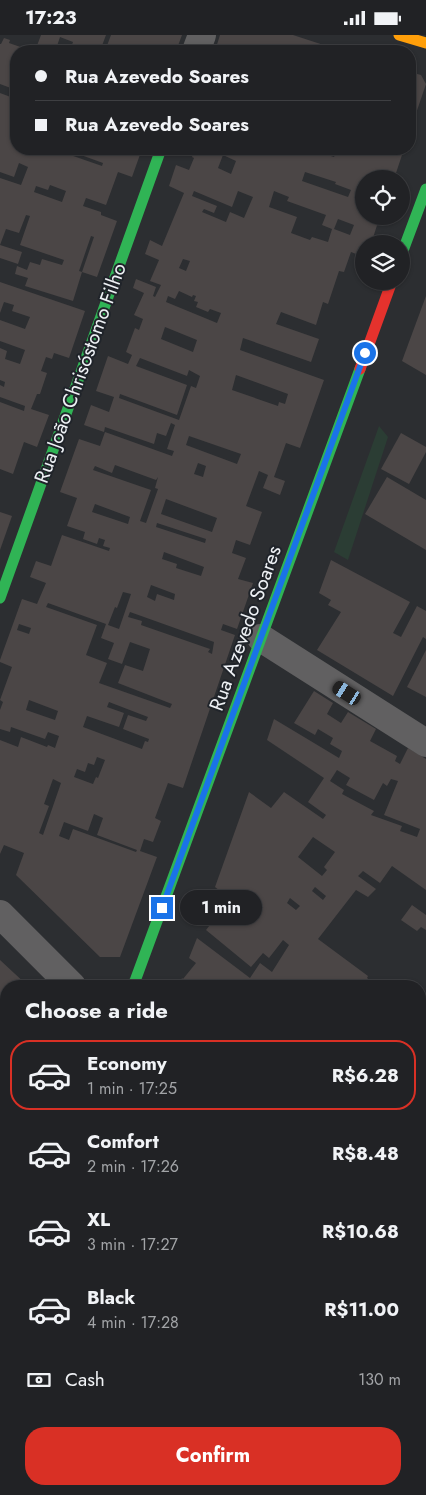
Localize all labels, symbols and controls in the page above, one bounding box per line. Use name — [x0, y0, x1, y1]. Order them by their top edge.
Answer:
text: 17:23 — [25, 4, 77, 31]
text: Rua Azevedo Soares — [65, 63, 249, 90]
text: Rua Azevedo Soares — [65, 111, 249, 138]
map controls — [355, 170, 410, 290]
button: locate — [355, 170, 410, 225]
button: layers — [355, 235, 410, 290]
street label: Rua João Chrisóstomo Filho — [27, 259, 134, 487]
route start — [354, 342, 376, 364]
street label: Rua Azevedo Soares — [202, 541, 289, 715]
car — [330, 679, 363, 707]
callout: 1 min — [180, 891, 262, 925]
text: 1 min — [201, 896, 241, 919]
route end — [151, 897, 173, 919]
text: Choose a ride — [25, 994, 168, 1026]
text: Economy — [87, 1050, 167, 1077]
icon: car — [27, 1053, 72, 1098]
text: R$6.28 — [332, 1062, 399, 1089]
text: 1 min · 17:25 — [87, 1077, 177, 1100]
text: Comfort — [87, 1128, 159, 1155]
icon: car — [27, 1131, 72, 1176]
text: R$8.48 — [332, 1140, 399, 1167]
text: 2 min · 17:26 — [87, 1155, 179, 1178]
text: XL — [87, 1206, 110, 1233]
icon: car — [27, 1209, 72, 1254]
text: R$10.68 — [322, 1218, 399, 1245]
text: 3 min · 17:27 — [87, 1233, 178, 1256]
text: Black — [87, 1284, 135, 1311]
icon: car — [27, 1287, 72, 1332]
text: R$11.00 — [324, 1296, 399, 1323]
text: 4 min · 17:28 — [87, 1311, 179, 1334]
icon: cash — [25, 1366, 53, 1394]
text: Cash — [65, 1366, 105, 1393]
text: 130 m — [358, 1368, 401, 1391]
button: Confirm — [25, 1427, 401, 1485]

